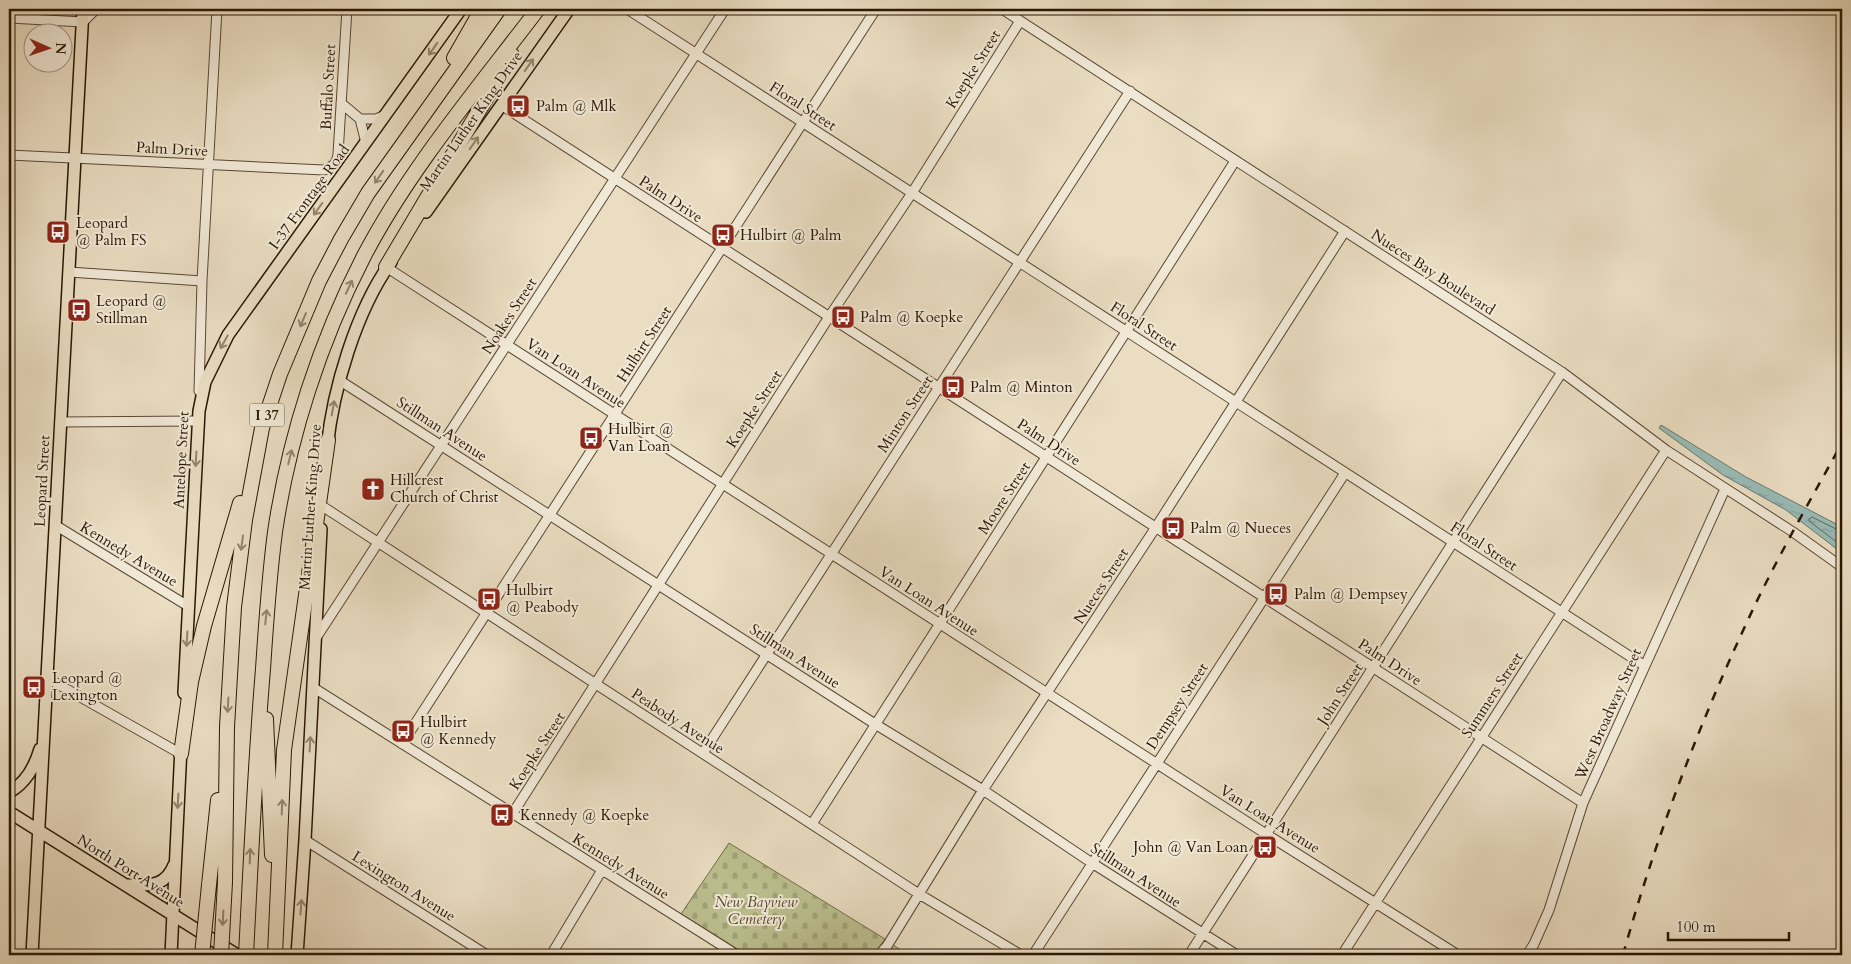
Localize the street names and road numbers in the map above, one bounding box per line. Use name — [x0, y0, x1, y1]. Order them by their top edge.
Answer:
street label: Koepke Street — [941, 26, 1005, 112]
street label: Buffalo Street — [316, 43, 340, 130]
street label: Martin Luther King Drive — [415, 47, 527, 195]
street label: Floral Street — [766, 77, 841, 135]
street label: Palm Drive — [135, 137, 209, 161]
street label: I-37 Frontage Road — [264, 140, 354, 254]
street label: Palm Drive — [635, 171, 707, 227]
street label: Nueces Bay Boulevard — [1367, 224, 1499, 320]
street label: Noakes Street — [477, 274, 541, 358]
street label: Floral Street — [1107, 297, 1182, 355]
street label: Hulbirt Street — [612, 302, 676, 386]
street label: Van Loan Avenue — [522, 333, 630, 413]
street label: Koepke Street — [721, 366, 787, 452]
street label: Minton Street — [873, 371, 938, 456]
street label: Stillman Avenue — [393, 392, 491, 466]
road number: I 37 — [250, 404, 284, 426]
street label: Antelope Street — [168, 410, 194, 509]
street label: Palm Drive — [1013, 414, 1085, 470]
street label: Martin Luther King Drive — [294, 423, 326, 591]
street label: Leopard Street — [30, 434, 54, 527]
street label: Moore Street — [973, 458, 1035, 538]
street label: Kennedy Avenue — [77, 517, 182, 591]
street label: Floral Street — [1447, 517, 1522, 575]
street label: Nueces Street — [1069, 544, 1133, 628]
street label: Van Loan Avenue — [875, 561, 983, 641]
street label: Stillman Avenue — [746, 619, 844, 693]
street label: Palm Drive — [1354, 634, 1426, 690]
street label: West Broadway Street — [1570, 645, 1646, 784]
street label: Summers Street — [1457, 648, 1527, 742]
street label: Dempsey Street — [1142, 659, 1213, 753]
street label: John Street — [1311, 659, 1368, 731]
street label: Peabody Avenue — [628, 684, 728, 759]
street label: Koepke Street — [504, 708, 570, 794]
street label: Van Loan Avenue — [1216, 780, 1324, 858]
street label: Kennedy Avenue — [569, 828, 673, 904]
street label: North Port Avenue — [73, 830, 189, 912]
street label: Stillman Avenue — [1087, 838, 1185, 912]
street label: Lexington Avenue — [348, 846, 460, 926]

